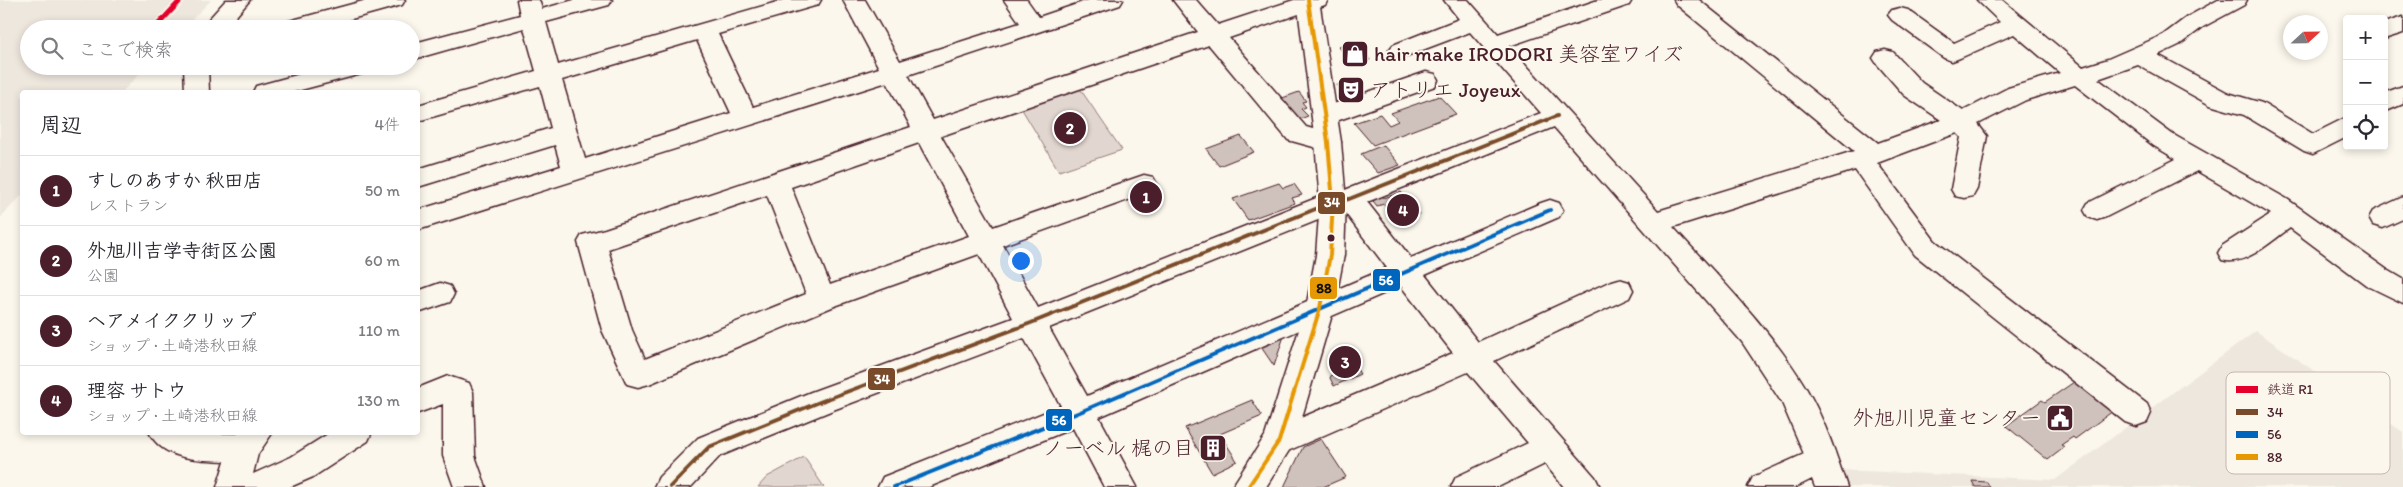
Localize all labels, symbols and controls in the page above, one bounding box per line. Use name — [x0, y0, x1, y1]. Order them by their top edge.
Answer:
north arrow — [2283, 15, 2328, 60]
map controls — [2343, 15, 2388, 150]
button: + — [2343, 15, 2388, 60]
search box — [20, 20, 420, 75]
icon: search — [38, 34, 66, 62]
text: ここで検索 — [78, 38, 173, 61]
shop icon: hair make IRODORI 美容室ワイズ — [1340, 39, 1370, 69]
place label: hair make IRODORI 美容室ワイズ — [1374, 41, 1683, 66]
button: − — [2343, 60, 2388, 105]
theatre icon: アトリエ Joyeux — [1336, 75, 1366, 105]
place label: アトリエ Joyeux — [1370, 77, 1521, 102]
button: locate — [2343, 105, 2388, 150]
pin: 2 — [1054, 109, 1086, 147]
text: 周辺 — [40, 112, 82, 137]
text: 4件 — [374, 115, 400, 134]
text: すしのあすか 秋田店 — [87, 169, 262, 192]
pin: 1 — [1130, 178, 1162, 216]
text: 1 — [52, 181, 60, 200]
text: 50 m — [365, 181, 400, 200]
line badge: 34 — [1317, 191, 1346, 215]
pin: 4 — [1387, 191, 1419, 229]
text: 34 — [1324, 194, 1341, 211]
text: レストラン — [87, 196, 168, 215]
unlabelled marker — [1326, 233, 1336, 243]
text: 外旭川吉学寺街区公園 — [87, 239, 277, 262]
your location — [1008, 248, 1034, 274]
text: 2 — [52, 251, 60, 270]
text: 60 m — [365, 251, 400, 270]
text: 公園 — [87, 266, 119, 285]
line badge: 56 — [1372, 268, 1401, 292]
text: 56 — [1379, 272, 1394, 289]
line badge: 88 — [1309, 276, 1338, 300]
text: 88 — [1316, 280, 1332, 297]
text: ヘアメイククリップ — [87, 309, 256, 332]
text: 3 — [52, 321, 60, 340]
text: 110 m — [358, 321, 400, 340]
text: ショップ · 土崎港秋田線 — [87, 336, 257, 355]
pin: 3 — [1329, 343, 1361, 381]
line badge: 34 — [867, 367, 896, 391]
text: 34 — [874, 371, 891, 388]
legend — [2226, 372, 2390, 474]
text: 理容 サトウ — [87, 379, 186, 402]
text: 鉄道 R1 — [2267, 381, 2314, 398]
text: 4 — [51, 391, 61, 410]
text: 130 m — [357, 391, 400, 410]
public building icon: 外旭川児童センター — [2045, 403, 2075, 433]
text: 34 — [2267, 404, 2284, 421]
place label: 外旭川児童センター — [1853, 405, 2041, 430]
text: ショップ · 土崎港秋田線 — [87, 406, 257, 425]
line badge: 56 — [1045, 408, 1073, 432]
text: 56 — [1052, 412, 1067, 429]
text: 56 — [2267, 426, 2282, 443]
building icon: ノーベル 梶の目 — [1198, 433, 1228, 463]
place label: ノーベル 梶の目 — [1042, 435, 1194, 460]
text: 88 — [2267, 449, 2283, 466]

